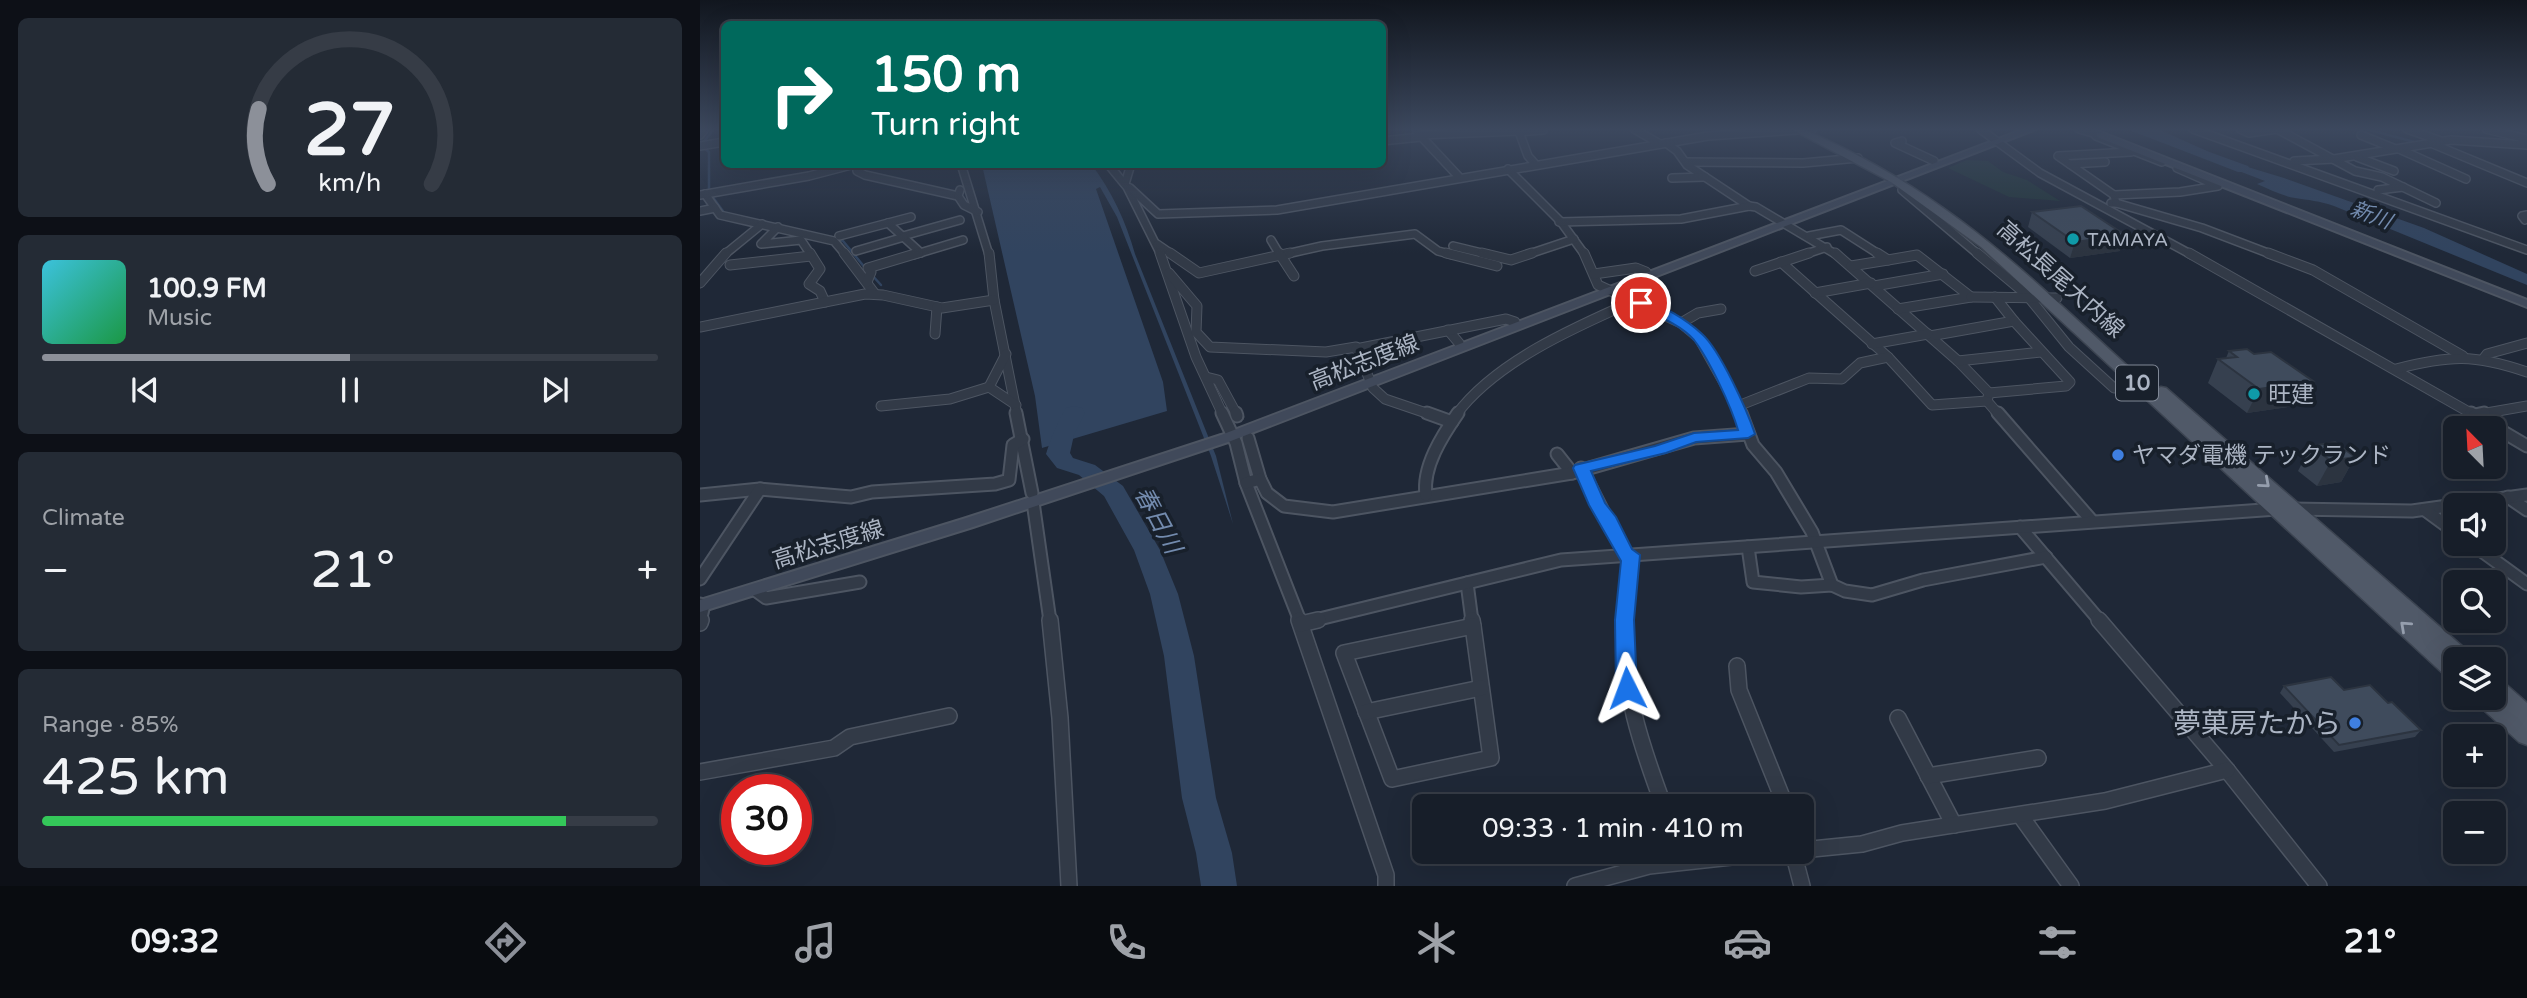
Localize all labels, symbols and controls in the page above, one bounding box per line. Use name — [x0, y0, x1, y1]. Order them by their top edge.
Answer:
text: 150 m — [871, 46, 1021, 105]
icon: right — [756, 49, 847, 140]
text: 27 — [304, 87, 396, 175]
text: Turn right — [871, 106, 1020, 144]
text: km/h — [319, 167, 381, 197]
water label: 新川 — [2347, 196, 2397, 235]
street label: 高松長尾大内線 — [1991, 215, 2130, 344]
place label: TAMAYA — [2087, 229, 2168, 251]
marker: TAMAYA — [2065, 231, 2081, 247]
text: 100.9 FM — [147, 273, 267, 304]
pin — [1611, 273, 1671, 333]
icon: arrive — [1622, 284, 1660, 322]
text: Music — [147, 304, 212, 332]
street label: 高松志度線 — [1306, 329, 1423, 397]
road number: 10 — [2116, 366, 2158, 400]
icon: previous — [126, 371, 164, 409]
icon: pause — [331, 371, 369, 409]
icon: next — [536, 371, 574, 409]
place label: 旺建 — [2268, 381, 2314, 409]
marker: 旺建 — [2246, 386, 2262, 402]
north arrow — [2443, 416, 2506, 480]
map controls — [2443, 416, 2506, 864]
place label: ヤマダ電機 テックランド — [2132, 442, 2391, 470]
marker: ヤマダ電機 テックランド — [2110, 447, 2126, 463]
one-way arrow — [2257, 475, 2270, 487]
water label: 春日川 — [1128, 482, 1189, 561]
button: sound — [2443, 493, 2506, 556]
text: Climate — [42, 504, 125, 532]
street label: 高松志度線 — [769, 515, 887, 575]
text: 21° — [310, 539, 395, 602]
text: − — [42, 548, 69, 594]
text: + — [637, 548, 658, 594]
button: search — [2443, 570, 2506, 633]
one-way arrow — [2400, 622, 2413, 634]
button: layers — [2443, 647, 2506, 710]
position arrow — [1590, 651, 1664, 725]
place label: 夢菓房たから — [2173, 707, 2341, 741]
text: Range · 85% — [42, 711, 178, 739]
marker: 夢菓房たから — [2347, 715, 2363, 731]
button: + — [2443, 724, 2506, 787]
text: 425 km — [42, 746, 230, 809]
speed limit sign: 30 — [721, 774, 812, 865]
button: − — [2443, 801, 2506, 864]
text: 09:33 · 1 min · 410 m — [1482, 813, 1744, 844]
icon: directions — [481, 918, 530, 967]
icon: music — [791, 918, 840, 967]
icon: phone — [1102, 918, 1151, 967]
icon: climate — [1412, 918, 1461, 967]
icon: car — [1723, 918, 1772, 967]
icon: filters — [2033, 918, 2082, 967]
text: 09:32 — [131, 923, 219, 961]
text: 21° — [2344, 923, 2396, 961]

